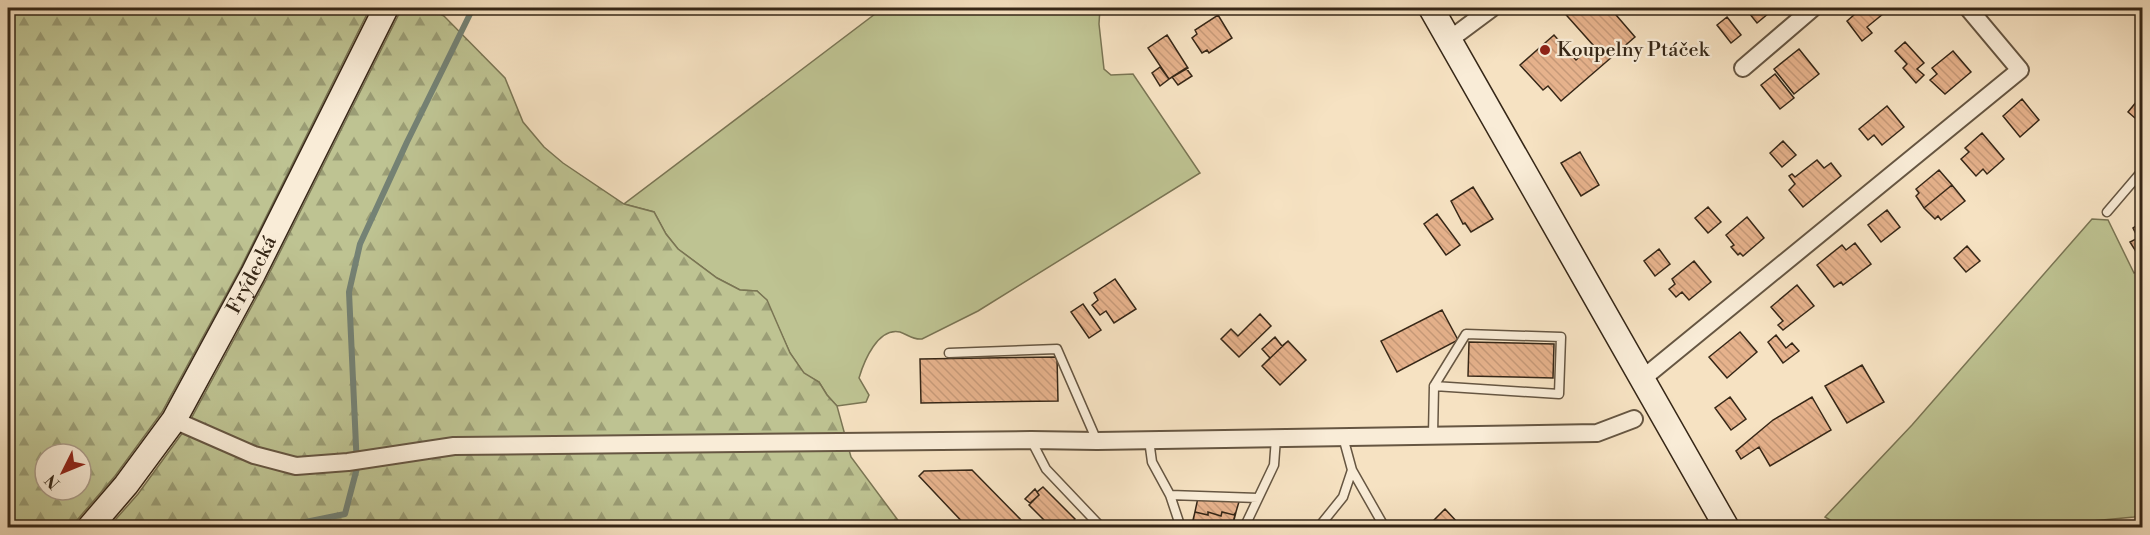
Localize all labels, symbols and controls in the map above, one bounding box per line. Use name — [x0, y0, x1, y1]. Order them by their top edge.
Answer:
place label: Koupelny Ptáček — [1557, 38, 1711, 63]
marker: Koupelny Ptáček — [1538, 43, 1552, 57]
street label: Frýdecká — [221, 231, 283, 318]
north arrow — [33, 442, 93, 502]
text: N — [41, 470, 64, 493]

